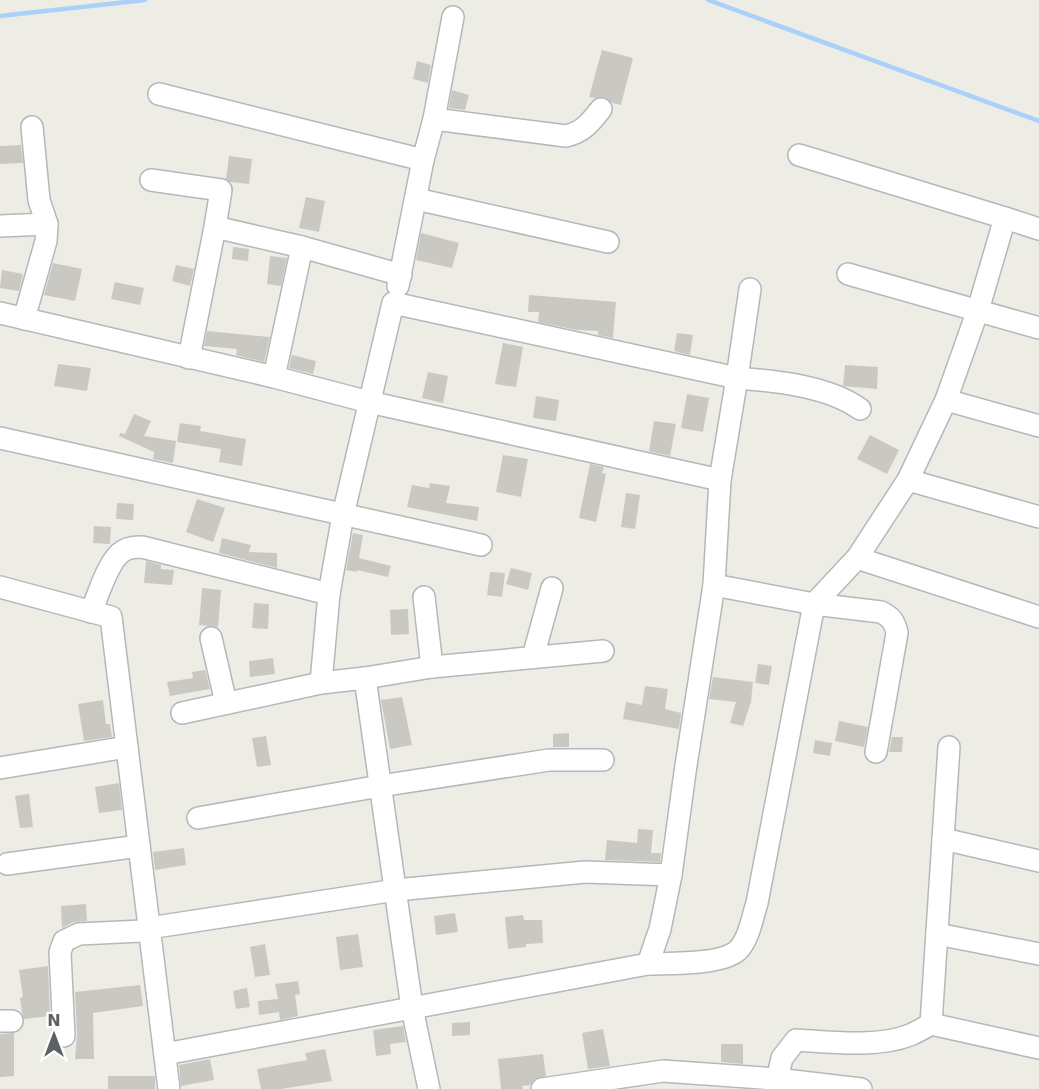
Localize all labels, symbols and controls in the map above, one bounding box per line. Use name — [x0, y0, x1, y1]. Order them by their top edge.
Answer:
north arrow — [24, 1005, 84, 1065]
text: N — [47, 1011, 61, 1030]

